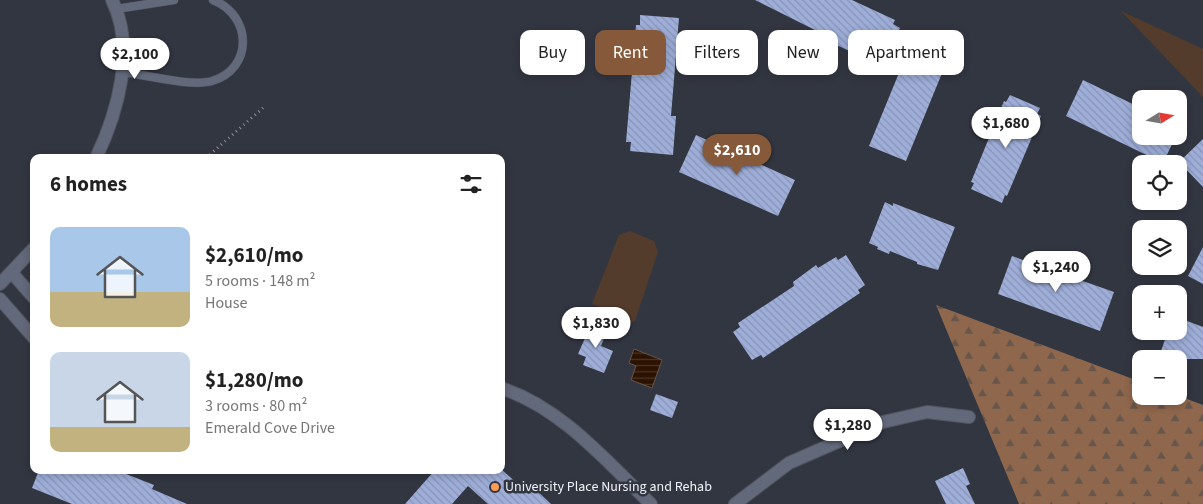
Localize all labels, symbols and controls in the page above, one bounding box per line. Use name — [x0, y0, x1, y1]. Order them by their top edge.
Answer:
chip: Buy — [520, 30, 585, 75]
chip: Rent — [595, 30, 666, 75]
chip: Filters — [676, 30, 758, 75]
chip: New — [768, 30, 838, 75]
chip: Apartment — [848, 30, 964, 75]
pin: $2,100 — [94, 38, 176, 80]
text: $2,100 — [111, 43, 159, 65]
north arrow — [1132, 90, 1188, 145]
map controls — [1132, 90, 1187, 405]
pin: $1,680 — [965, 106, 1047, 149]
text: $1,680 — [982, 112, 1030, 134]
pin: $2,610 — [696, 134, 778, 176]
text: $2,610 — [713, 139, 761, 161]
button: locate — [1132, 155, 1187, 210]
text: 6 homes — [50, 169, 127, 199]
icon: filters — [457, 170, 485, 198]
button: layers — [1132, 220, 1187, 275]
text: $2,610/mo — [205, 240, 304, 270]
icon: home — [90, 247, 150, 307]
pin: $1,240 — [1015, 250, 1097, 293]
text: $1,240 — [1032, 256, 1080, 278]
text: 5 rooms · 148 m² — [205, 270, 315, 292]
button: + — [1132, 285, 1187, 340]
text: House — [205, 292, 247, 314]
pin: $1,830 — [555, 306, 637, 349]
text: $1,830 — [572, 312, 620, 334]
button: − — [1132, 350, 1187, 405]
text: $1,280/mo — [205, 365, 304, 395]
icon: home — [90, 372, 150, 432]
text: 3 rooms · 80 m² — [205, 395, 307, 417]
pin: $1,280 — [807, 408, 889, 451]
text: $1,280 — [824, 414, 872, 436]
text: Emerald Cove Drive — [205, 417, 335, 439]
place label: University Place Nursing and Rehab — [505, 477, 712, 497]
marker: University Place Nursing and Rehab — [489, 481, 501, 493]

